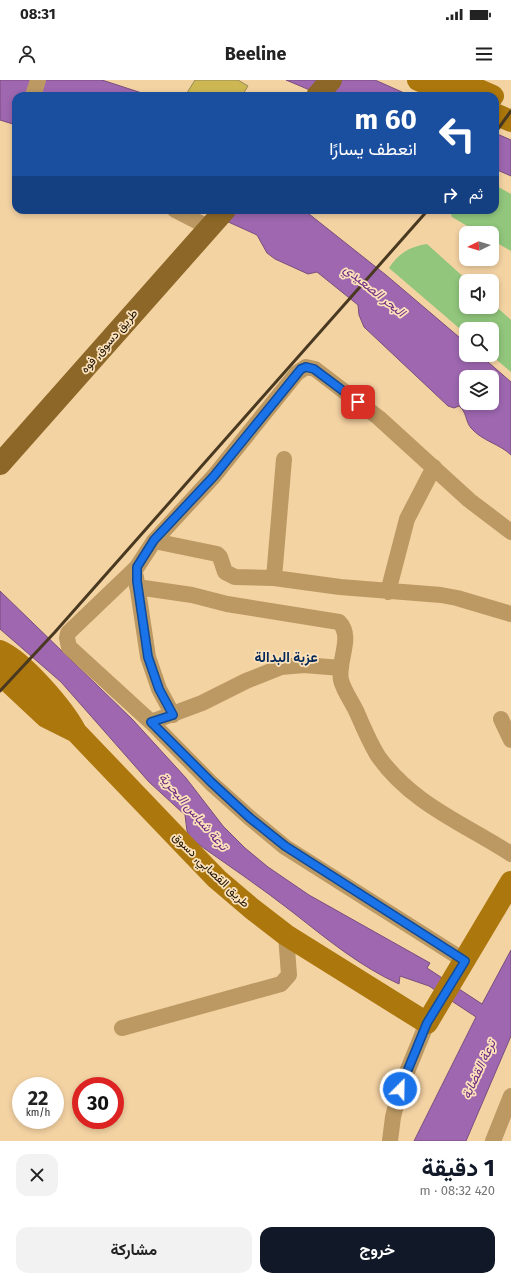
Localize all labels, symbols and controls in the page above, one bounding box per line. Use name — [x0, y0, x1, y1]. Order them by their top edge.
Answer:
text: 08:31 — [20, 5, 56, 23]
icon: person — [16, 43, 38, 65]
text: Beeline — [225, 43, 286, 65]
icon: menu — [473, 43, 495, 65]
text: 60 m — [355, 103, 417, 136]
icon: left — [431, 108, 483, 160]
text: انعطف يسارًا — [329, 138, 417, 160]
icon: right — [439, 184, 461, 206]
text: ثم — [469, 185, 483, 203]
north arrow — [459, 226, 499, 266]
map controls — [459, 226, 499, 410]
water label: البحر الصعيدي — [339, 261, 410, 323]
button: sound — [459, 274, 499, 314]
street label: طريق دسوق, فوه — [77, 306, 141, 376]
button: search — [459, 322, 499, 362]
button: layers — [459, 370, 499, 410]
pin — [341, 385, 375, 419]
icon: arrive — [347, 391, 369, 413]
district label: عزبة البدالة — [254, 649, 318, 666]
water label: ترعة شباس البحرية — [155, 770, 233, 855]
street label: طريق القصابي, دسوق — [167, 830, 253, 913]
water label: ترعة القضابة — [458, 1036, 500, 1101]
position arrow — [379, 1068, 421, 1110]
speed limit sign: 30 — [72, 1077, 124, 1129]
text: 22 — [28, 1086, 48, 1110]
text: km/h — [26, 1107, 50, 1119]
button: close — [16, 1154, 58, 1196]
text: 1 دقيقة — [422, 1154, 495, 1182]
text: 420 m · 08:32 — [420, 1183, 495, 1198]
button: مشاركة — [16, 1227, 252, 1273]
button: خروج — [260, 1227, 495, 1273]

